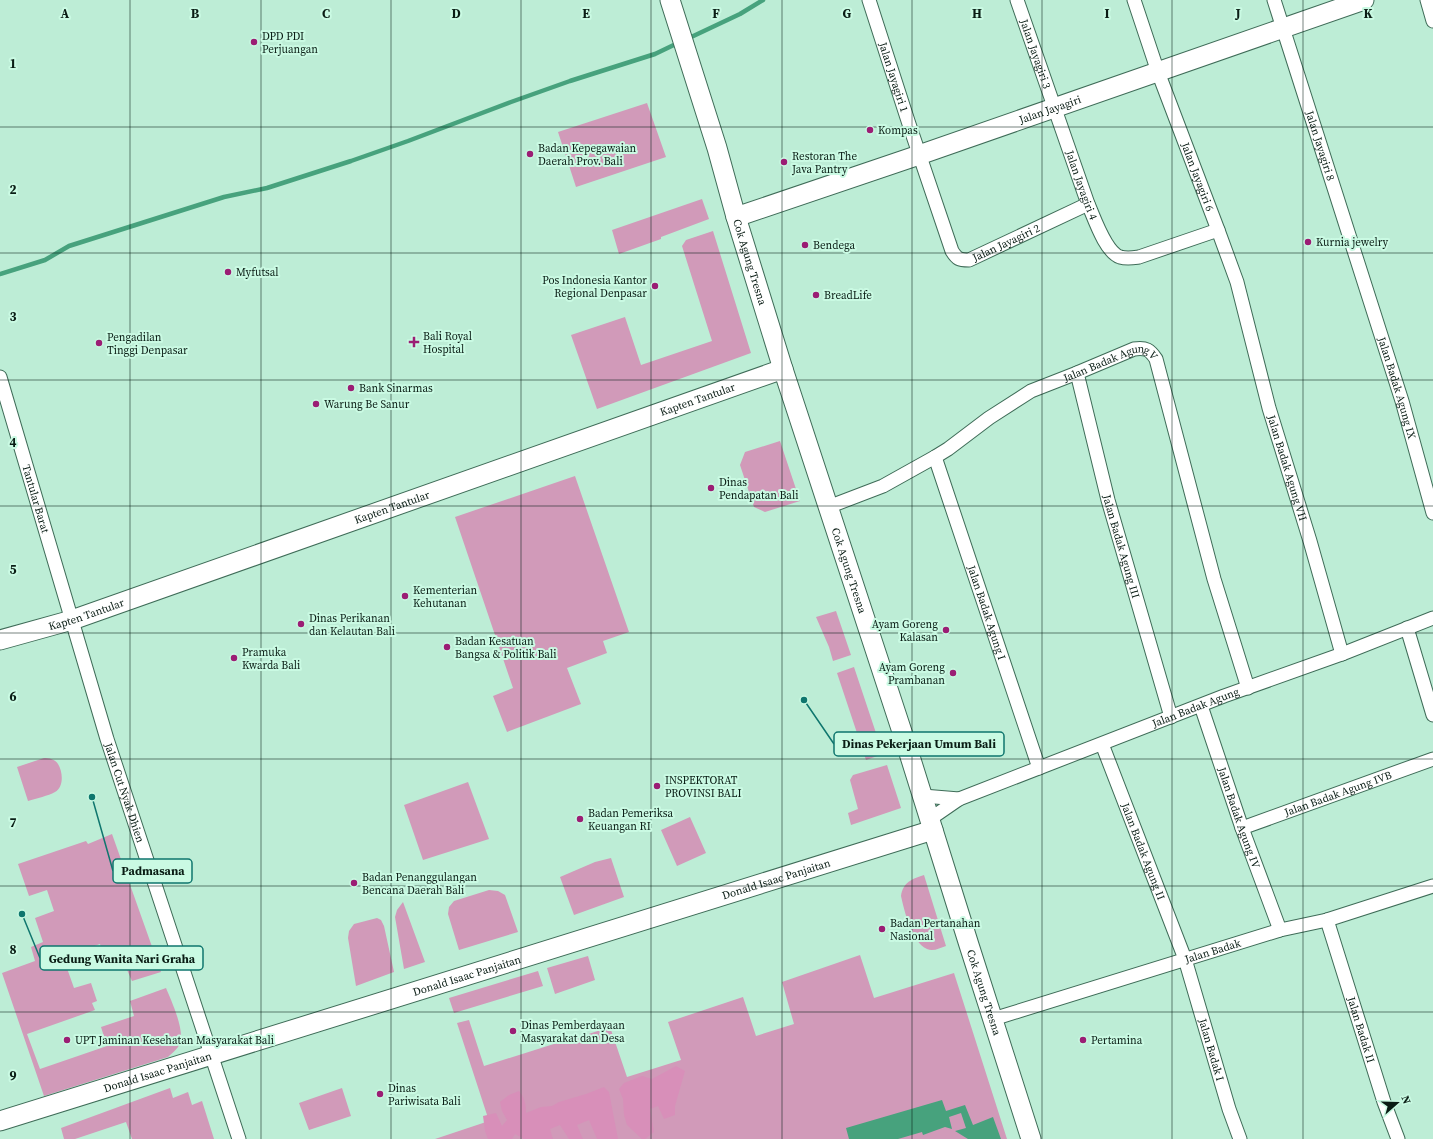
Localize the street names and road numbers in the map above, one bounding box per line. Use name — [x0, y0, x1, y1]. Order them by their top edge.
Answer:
street label: Jalan Jayagiri 3 — [1016, 16, 1054, 91]
street label: Jalan Jayagiri 1 — [875, 39, 912, 114]
street label: Jalan Jayagiri — [1016, 92, 1083, 128]
street label: Jalan Jayagiri 8 — [1302, 108, 1338, 183]
street label: Jalan Jayagiri 6 — [1177, 139, 1217, 214]
street label: Jalan Jayagiri 4 — [1062, 148, 1101, 223]
street label: Cok Agung Tresna — [729, 217, 770, 307]
street label: Jalan Jayagiri 2 — [969, 221, 1043, 266]
street label: Jalan Badak Agung IX — [1374, 334, 1419, 442]
street label: Jalan Badak Agung V — [1060, 341, 1162, 386]
street label: Kapten Tantular — [658, 379, 738, 420]
street label: Jalan Badak Agung VII — [1263, 412, 1310, 523]
street label: Tantular Barat — [18, 463, 53, 535]
street label: Kapten Tantular — [352, 487, 432, 528]
street label: Jalan Badak Agung III — [1099, 492, 1143, 600]
street label: Cok Agung Tresna — [828, 526, 870, 616]
street label: Jalan Badak Agung I — [963, 563, 1009, 662]
street label: Kapten Tantular — [47, 595, 127, 634]
street label: Jalan Badak Agung — [1149, 684, 1242, 732]
street label: Jalan Cut Nyak Dhien — [100, 740, 148, 845]
street label: Jalan Badak Agung IV — [1214, 764, 1264, 871]
street label: Jalan Badak Agung IVB — [1281, 768, 1394, 820]
street label: Jalan Badak Agung II — [1117, 800, 1168, 902]
street label: Donald Isaac Panjaitan — [720, 855, 833, 903]
street label: Jalan Badak — [1182, 935, 1244, 967]
street label: Cok Agung Tresna — [963, 948, 1005, 1038]
street label: Donald Isaac Panjaitan — [411, 952, 523, 1000]
street label: Jalan Badak II — [1343, 994, 1378, 1065]
street label: Jalan Badak I — [1195, 1016, 1227, 1083]
street label: Donald Isaac Panjaitan — [102, 1048, 214, 1096]

